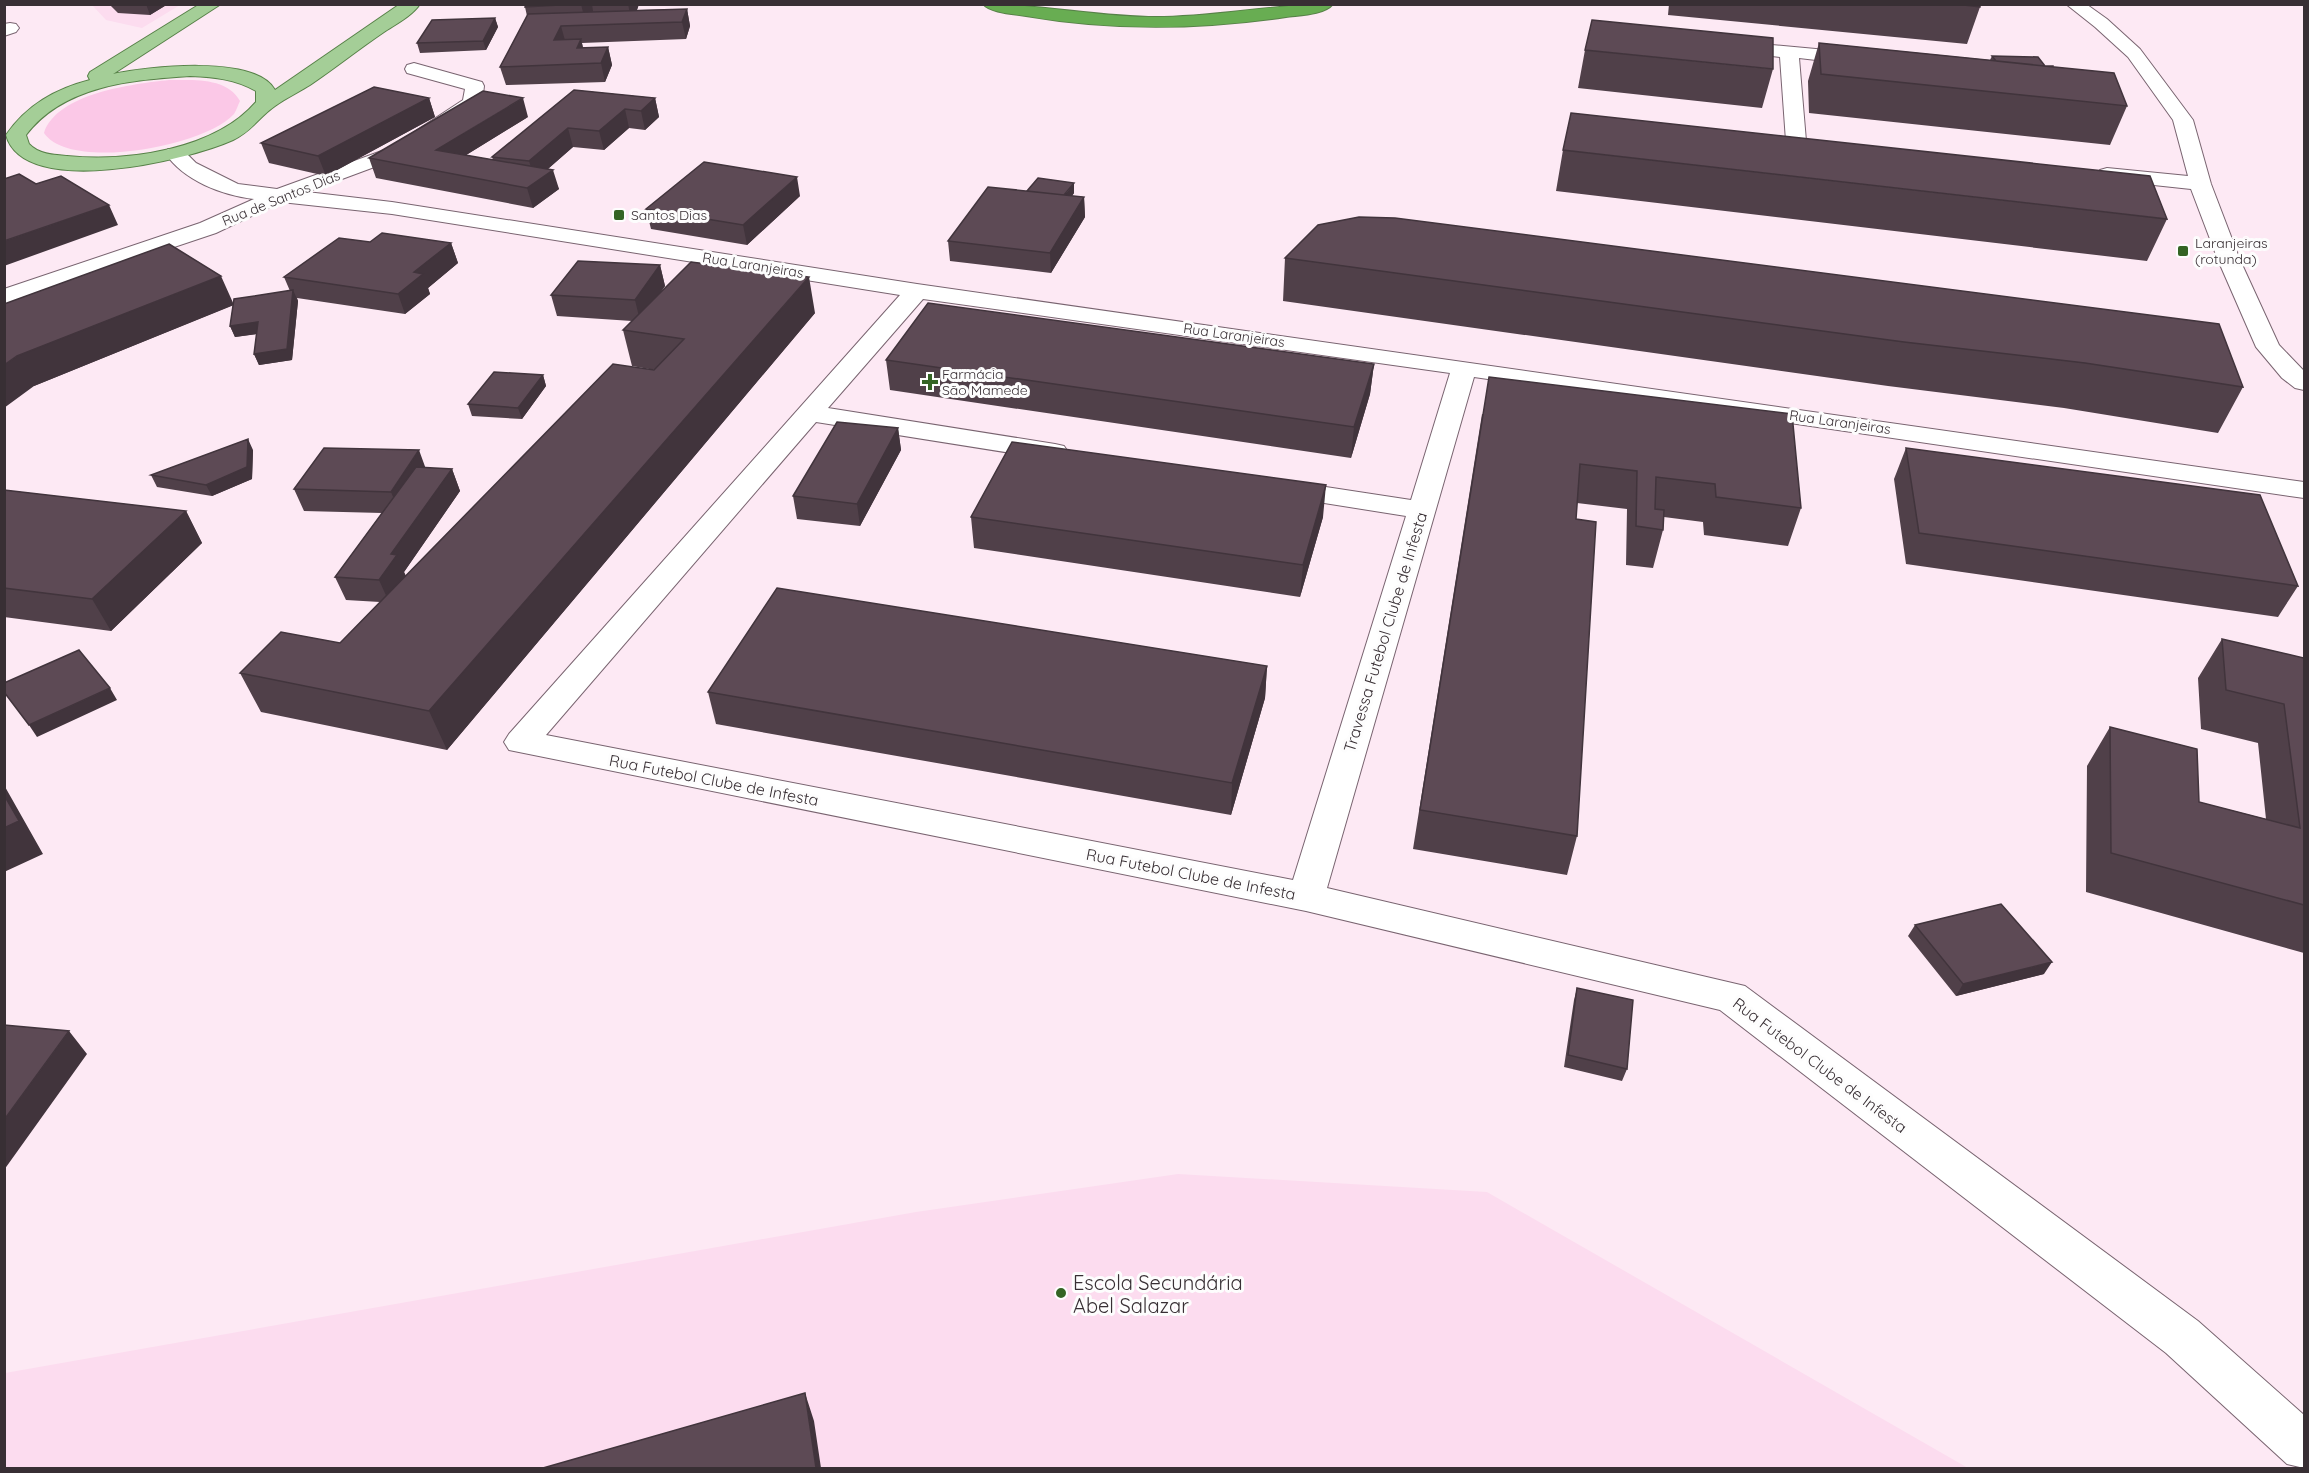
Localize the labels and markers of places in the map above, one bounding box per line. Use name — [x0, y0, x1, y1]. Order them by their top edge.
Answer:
place label: Santos Dias — [631, 206, 707, 224]
marker: Santos Dias — [612, 208, 626, 222]
place label: Laranjeiras (rotunda) — [2195, 234, 2268, 268]
marker: Laranjeiras (rotunda) — [2176, 244, 2190, 258]
place label: Farmácia São Mamede — [942, 365, 1028, 399]
marker: Farmácia São Mamede — [923, 375, 937, 389]
place label: Escola Secundária Abel Salazar — [1073, 1270, 1243, 1318]
marker: Escola Secundária Abel Salazar — [1054, 1286, 1068, 1300]

